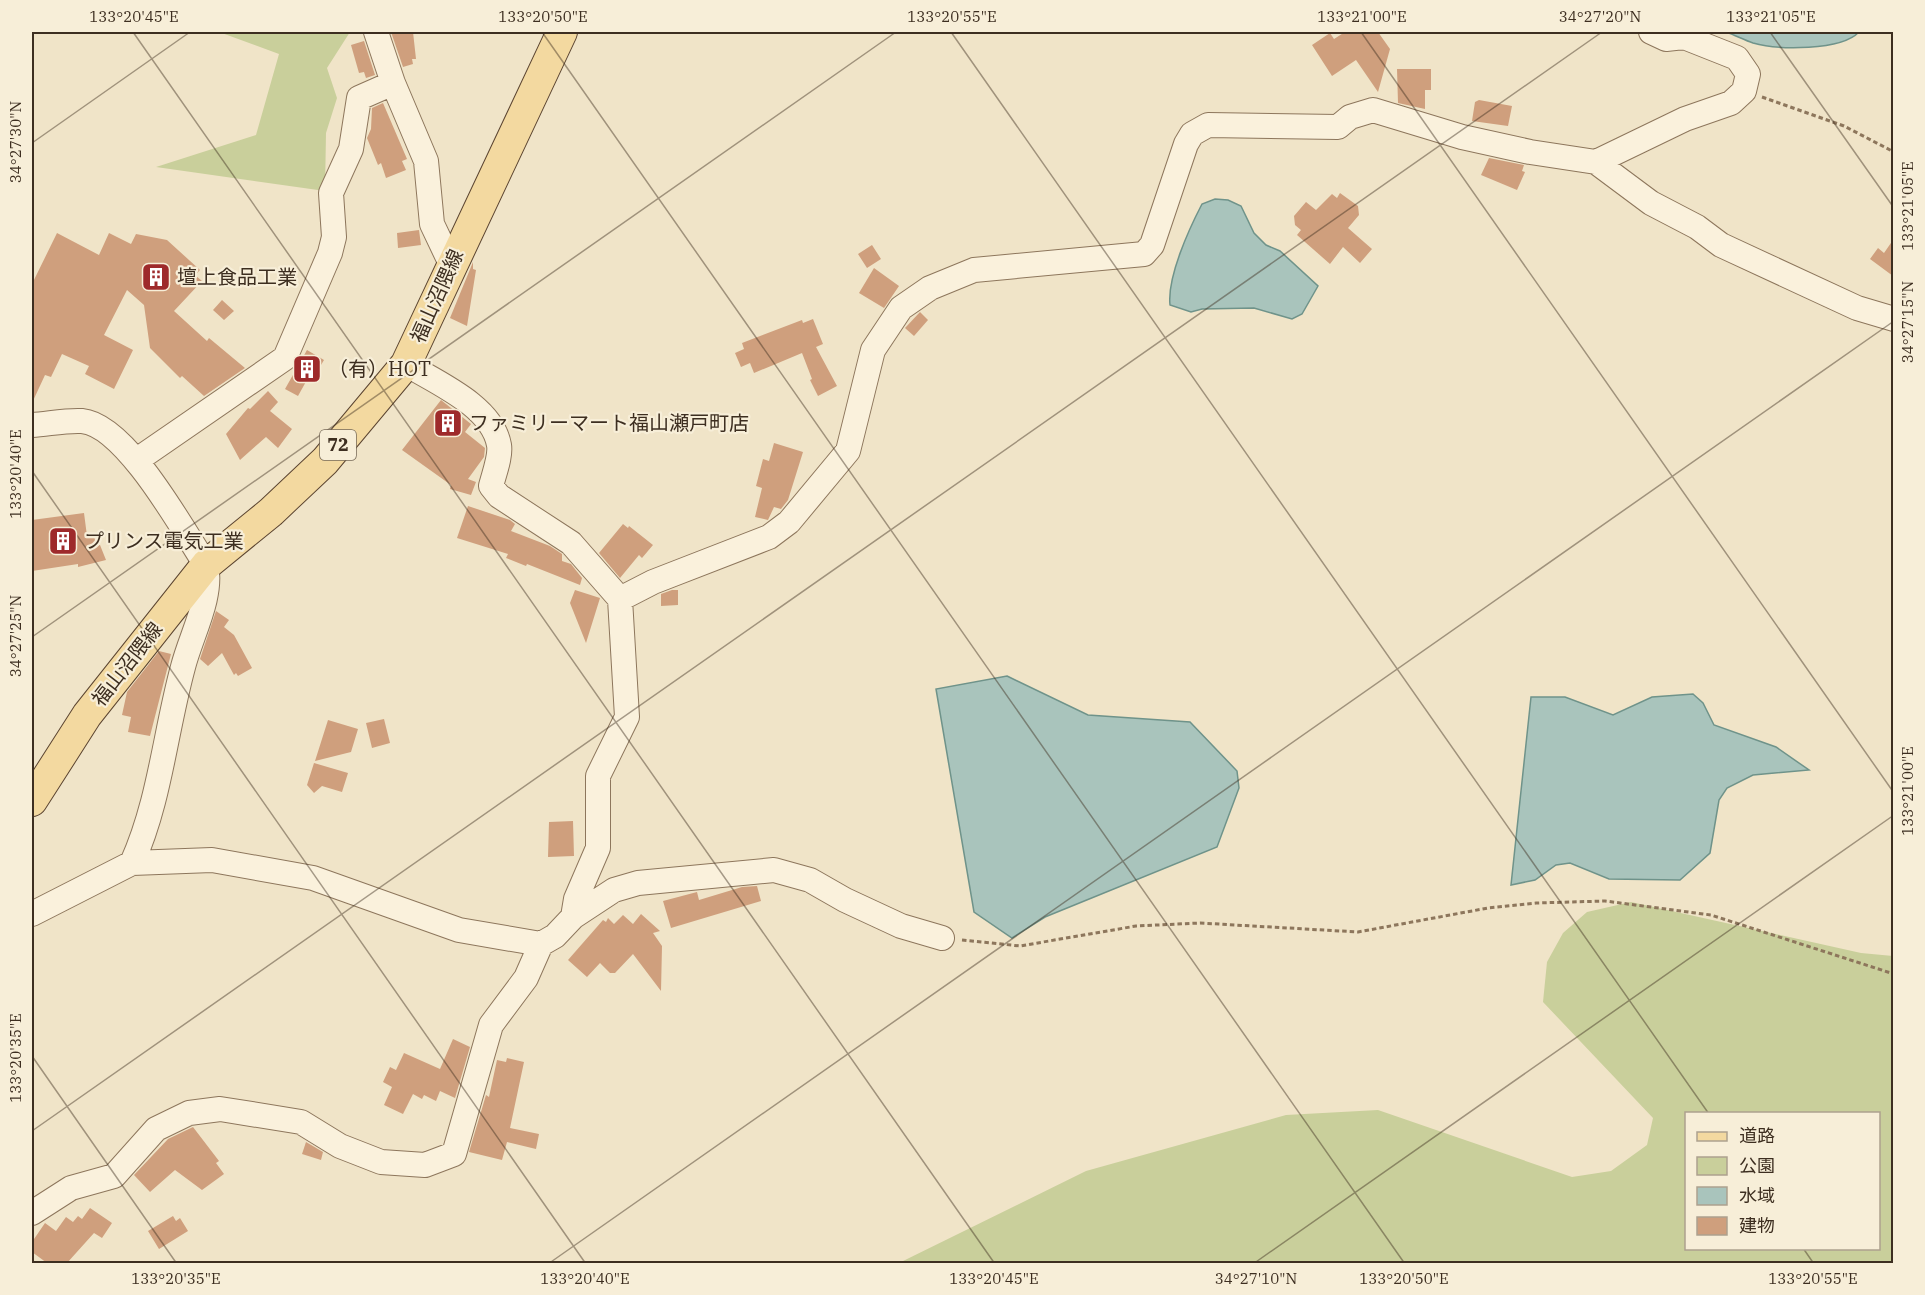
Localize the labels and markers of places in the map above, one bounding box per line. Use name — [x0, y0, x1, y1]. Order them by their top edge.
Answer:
building icon: 壇上食品工業 — [140, 261, 172, 293]
place label: 壇上食品工業 — [177, 263, 297, 290]
building icon: （有）HOT — [291, 353, 323, 385]
place label: （有）HOT — [328, 355, 431, 382]
building icon: ファミリーマート福山瀬戸町店 — [432, 407, 464, 439]
place label: ファミリーマート福山瀬戸町店 — [469, 409, 749, 436]
building icon: プリンス電気工業 — [47, 525, 79, 557]
place label: プリンス電気工業 — [84, 527, 244, 554]

